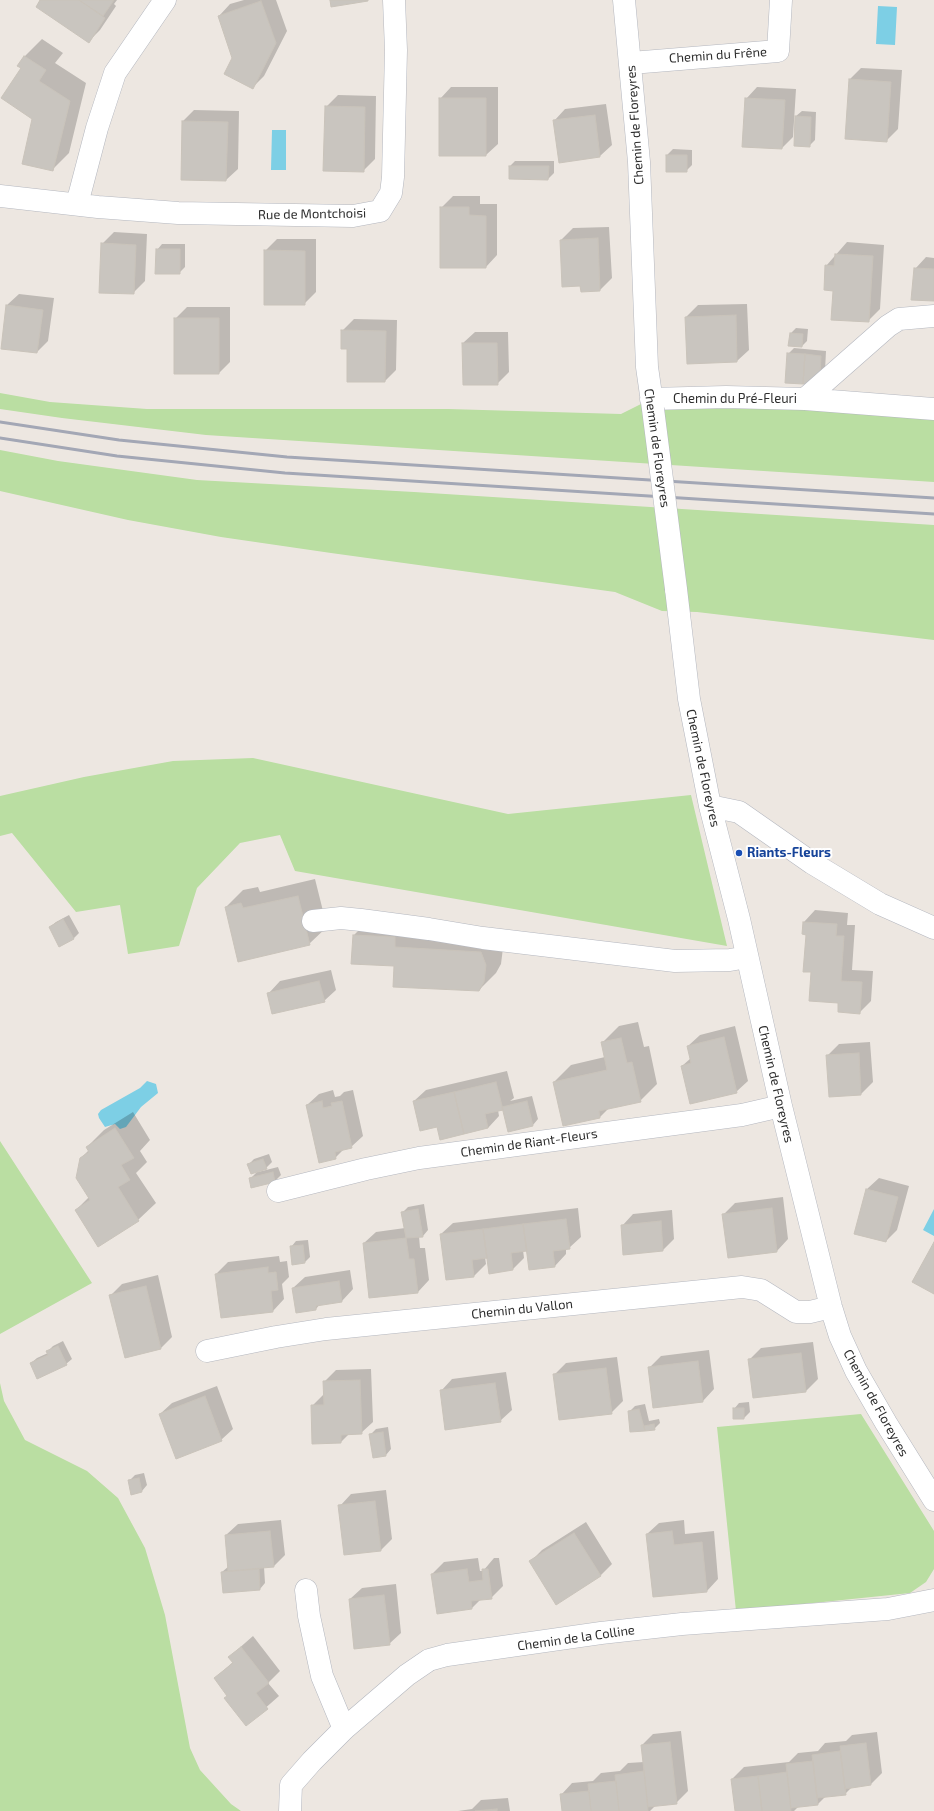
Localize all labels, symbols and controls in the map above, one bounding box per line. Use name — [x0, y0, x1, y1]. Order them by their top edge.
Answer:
street label: Chemin du Frêne — [669, 44, 767, 66]
street label: Chemin de Floreyres — [623, 65, 647, 185]
street label: Rue de Montchoisi — [258, 205, 366, 223]
street label: Chemin de Floreyres — [641, 387, 673, 509]
street label: Chemin du Pré-Fleuri — [673, 391, 797, 407]
street label: Chemin de Floreyres — [683, 708, 723, 828]
place label: Riants-Fleurs — [747, 845, 831, 861]
marker: Riants-Fleurs — [734, 848, 744, 858]
street label: Chemin de Floreyres — [755, 1024, 797, 1144]
street label: Chemin de Riant-Fleurs — [460, 1126, 598, 1160]
street label: Chemin du Vallon — [470, 1296, 574, 1322]
street label: Chemin de Floreyres — [840, 1347, 912, 1459]
street label: Chemin de la Colline — [516, 1622, 636, 1654]

